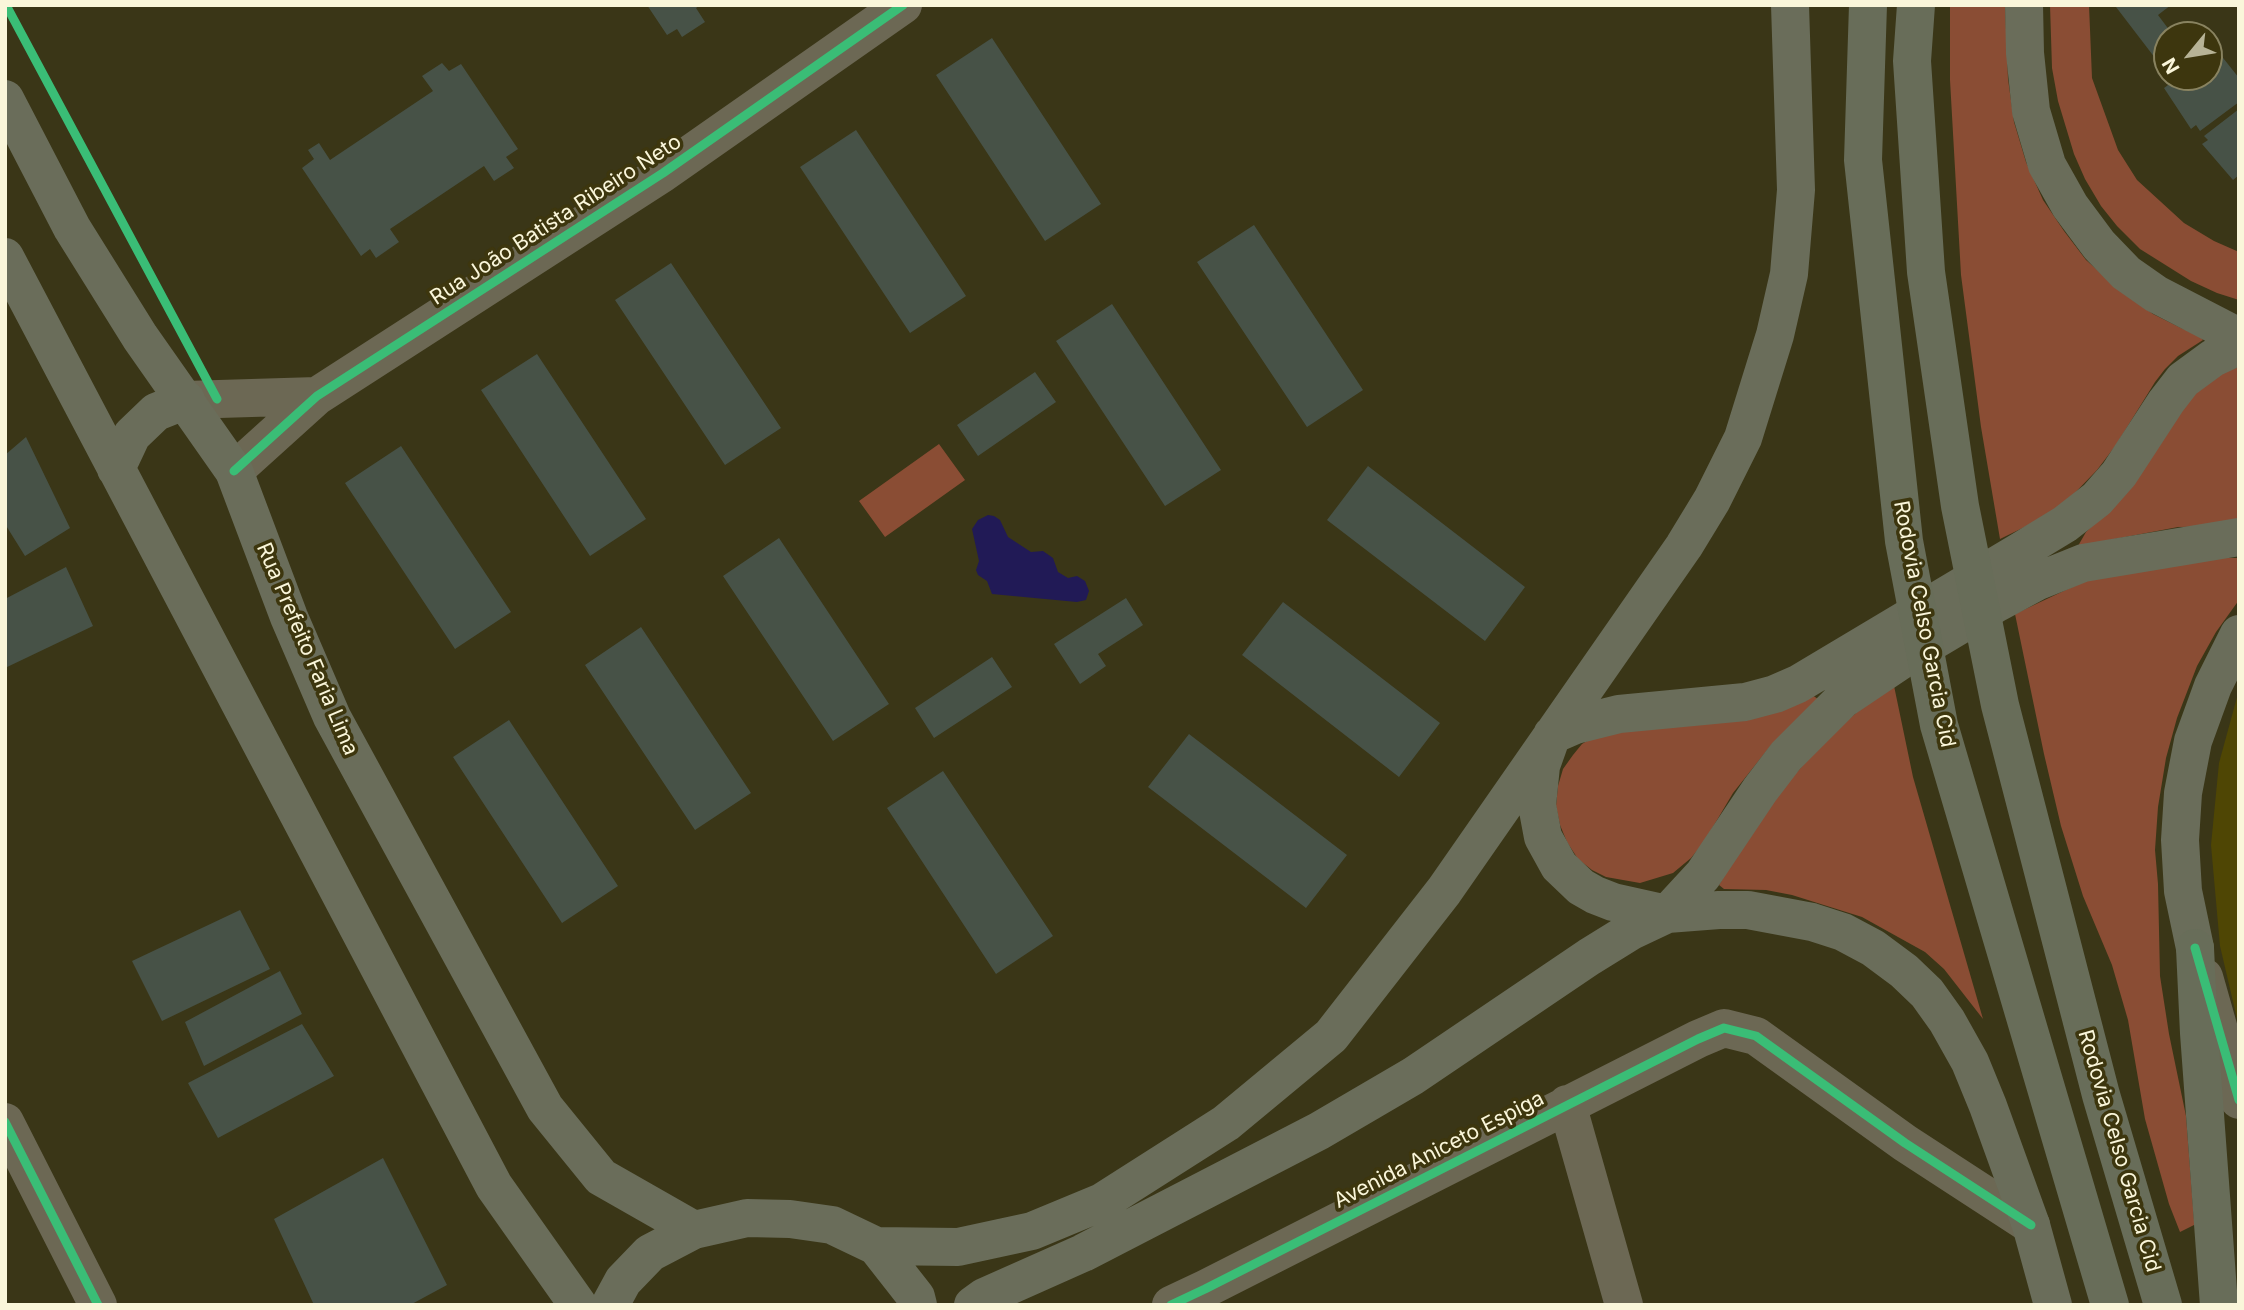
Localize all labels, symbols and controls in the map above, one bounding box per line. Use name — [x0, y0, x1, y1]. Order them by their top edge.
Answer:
north arrow — [2153, 21, 2223, 91]
text: N — [2158, 54, 2185, 78]
street label: Rua João Batista Ribeiro Neto — [426, 129, 686, 311]
street label: Rodovia Celso Garcia Cid — [1888, 499, 1960, 749]
street label: Rua Prefeito Faria Lima — [251, 539, 363, 759]
street label: Rodovia Celso Garcia Cid — [2072, 1027, 2166, 1275]
street label: Avenida Aniceto Espiga — [1330, 1086, 1548, 1214]

